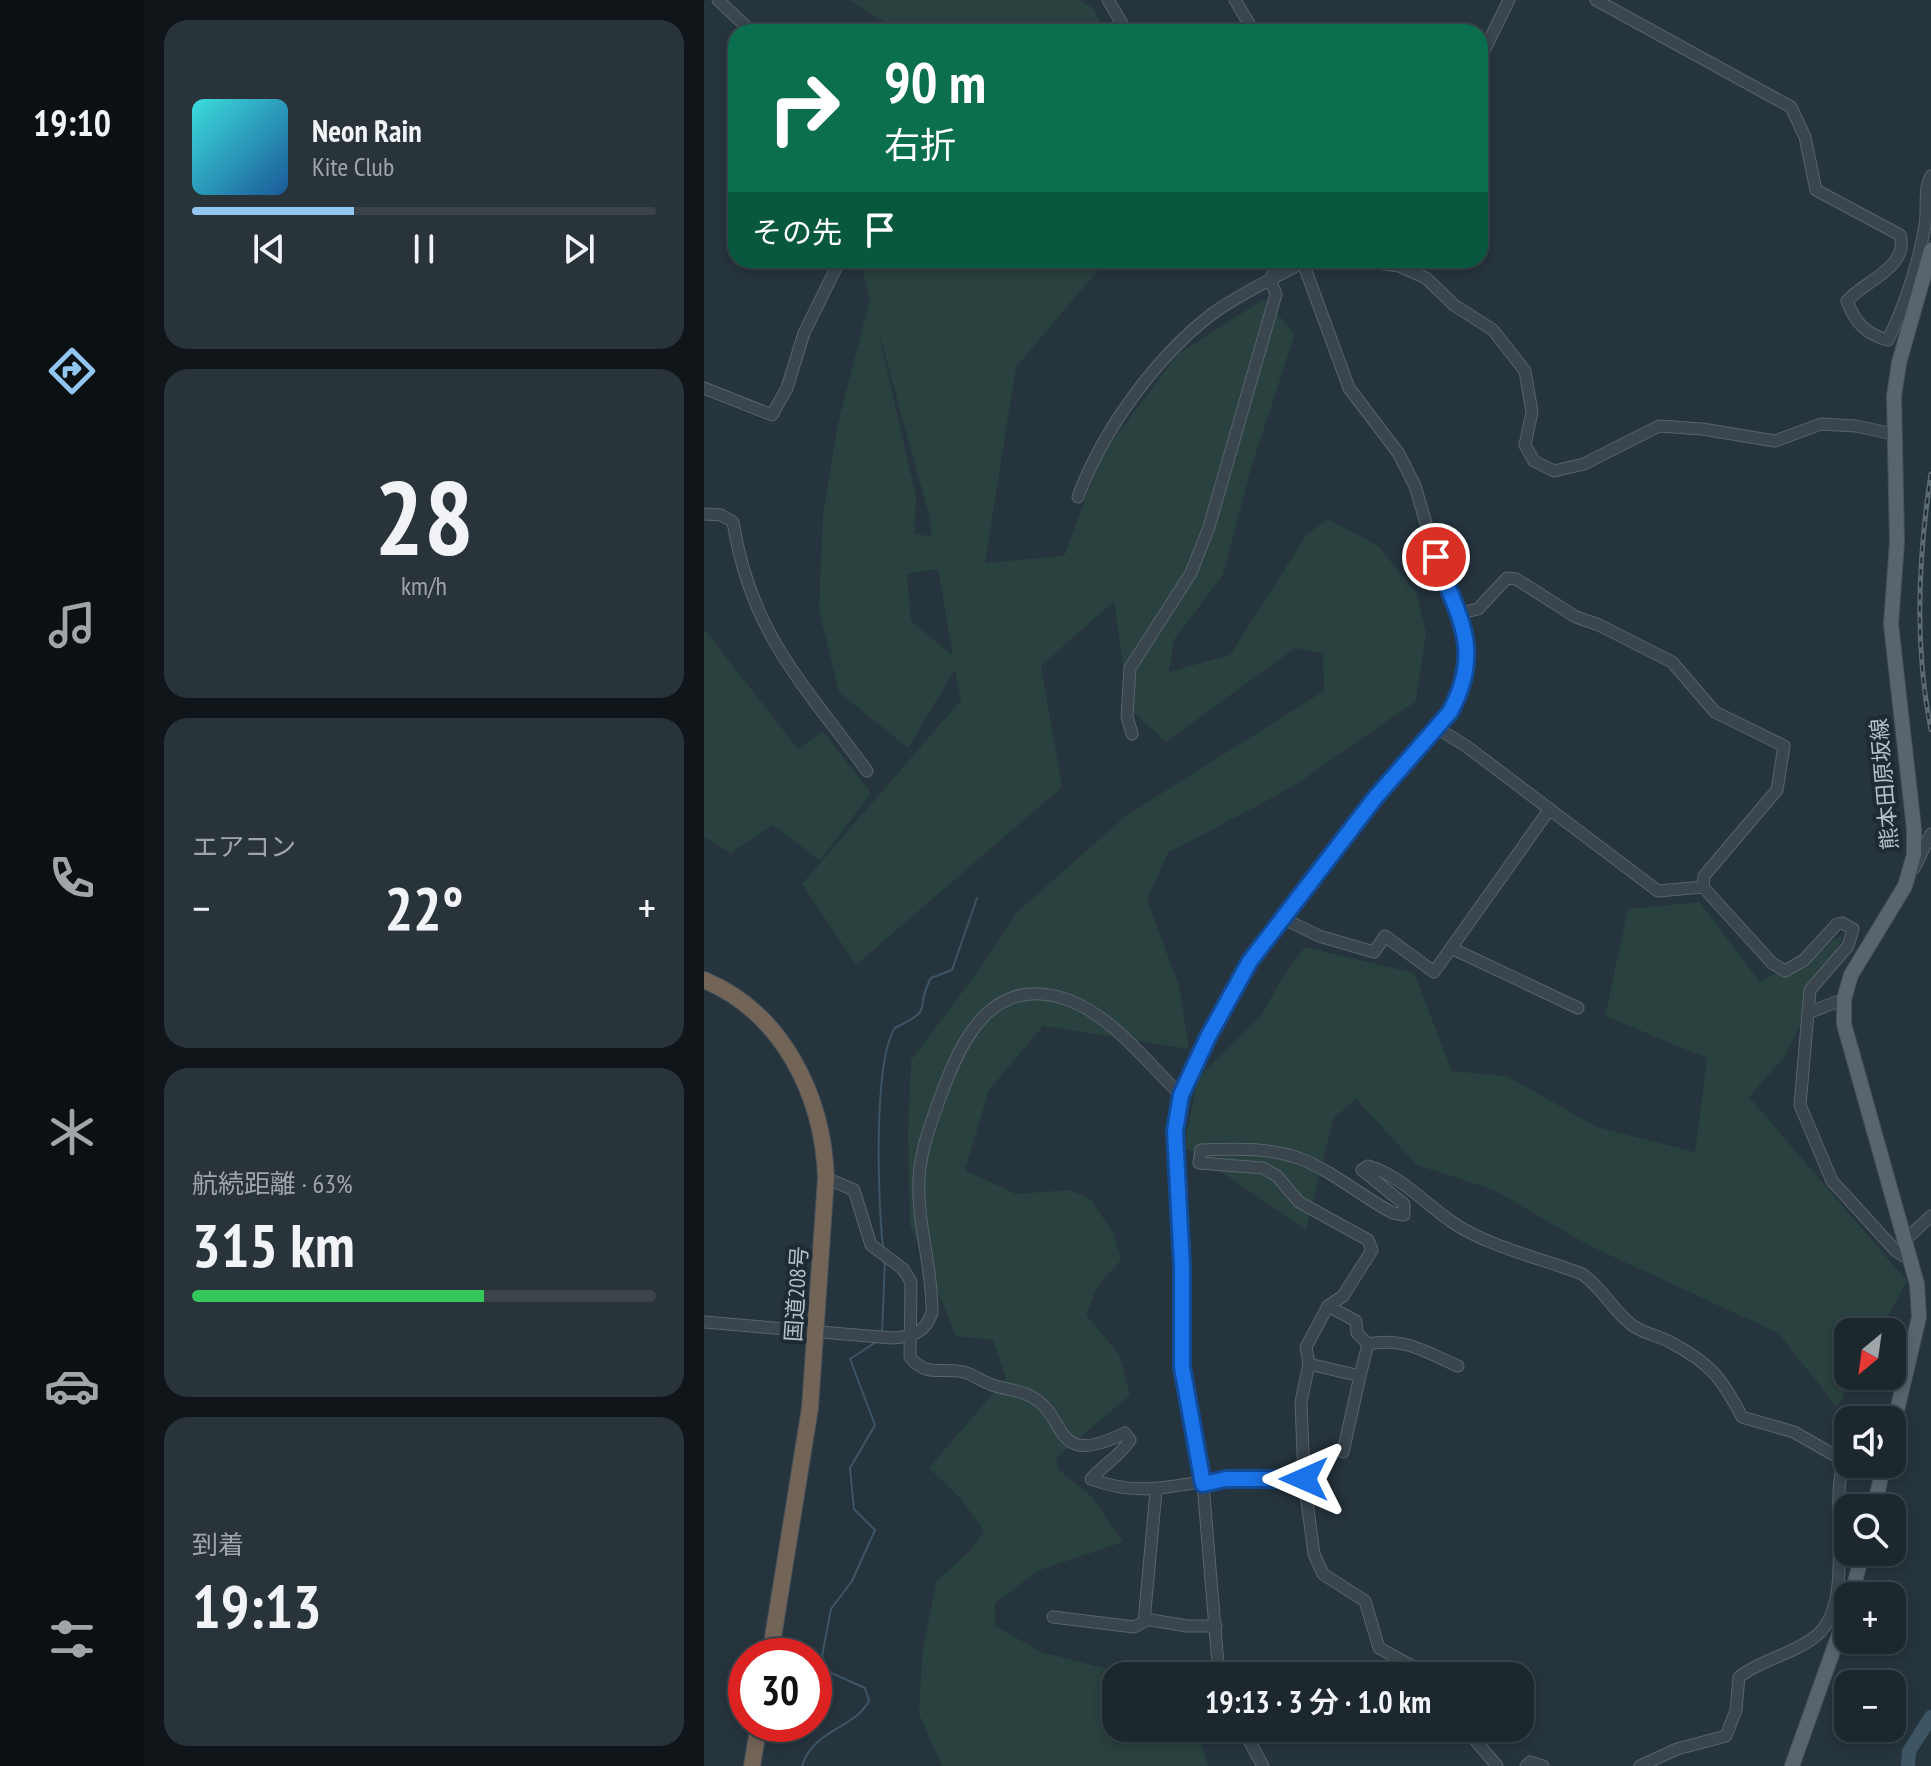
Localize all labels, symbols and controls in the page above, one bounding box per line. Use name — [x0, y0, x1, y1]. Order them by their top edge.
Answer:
text: 90 m — [884, 46, 986, 118]
icon: right — [752, 56, 856, 160]
text: 19:10 — [33, 99, 111, 146]
text: Neon Rain — [312, 111, 422, 150]
text: 右折 — [884, 121, 956, 168]
text: Kite Club — [312, 150, 394, 183]
icon: arrive — [858, 208, 902, 252]
text: その先 — [752, 212, 842, 251]
icon: previous — [247, 227, 291, 271]
icon: pause — [402, 227, 446, 271]
icon: next — [557, 227, 601, 271]
icon: directions — [44, 343, 100, 399]
text: 28 — [374, 449, 474, 584]
pin — [1402, 523, 1470, 591]
icon: arrive — [1414, 535, 1458, 579]
text: km/h — [401, 569, 447, 602]
icon: music — [44, 597, 100, 653]
street label: 熊本田原坂線 — [1864, 717, 1904, 851]
text: エアコン — [192, 830, 296, 863]
icon: phone — [44, 850, 100, 906]
text: 22° — [384, 869, 464, 947]
text: − — [192, 879, 210, 936]
text: + — [638, 879, 656, 936]
icon: climate — [44, 1104, 100, 1160]
text: 航続距離 · 63% — [192, 1167, 353, 1200]
text: 315 km — [192, 1206, 355, 1284]
street label: 国道208号 — [779, 1245, 813, 1343]
north arrow — [1834, 1318, 1906, 1390]
map controls — [1834, 1318, 1906, 1742]
icon: car — [44, 1358, 100, 1414]
button: sound — [1834, 1406, 1906, 1478]
position arrow — [1262, 1437, 1346, 1521]
button: search — [1834, 1494, 1906, 1566]
text: 到着 — [192, 1528, 244, 1561]
text: 19:13 — [192, 1567, 322, 1645]
button: + — [1834, 1582, 1906, 1654]
icon: filters — [44, 1611, 100, 1667]
speed limit sign: 30 — [728, 1638, 832, 1742]
button: − — [1834, 1670, 1906, 1742]
text: 19:13 · 3 分 · 1.0 km — [1205, 1682, 1431, 1721]

